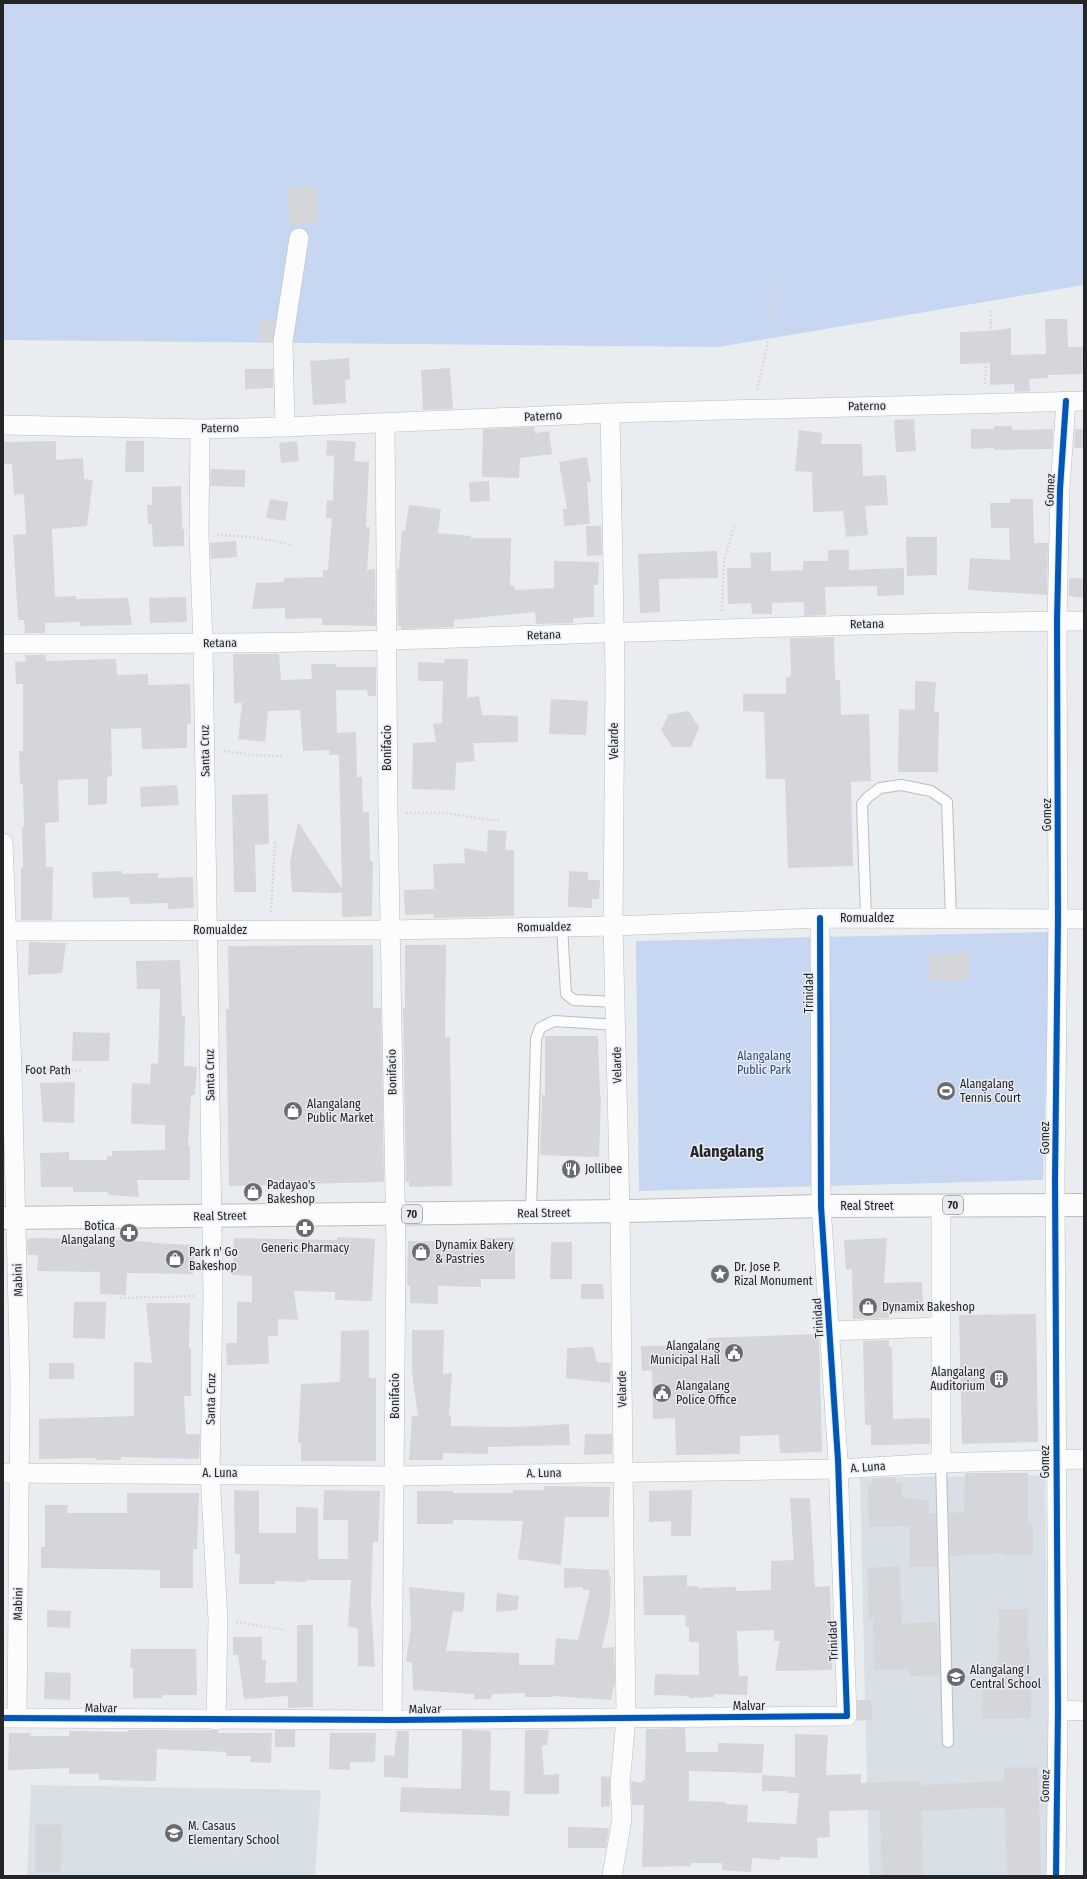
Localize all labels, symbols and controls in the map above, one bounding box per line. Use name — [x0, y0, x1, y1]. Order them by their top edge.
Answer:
street label: Paterno — [848, 399, 886, 413]
street label: Paterno — [524, 408, 562, 424]
street label: Paterno — [201, 421, 239, 435]
street label: Gomez — [1042, 473, 1058, 507]
street label: Retana — [850, 617, 884, 631]
street label: Retana — [527, 627, 561, 643]
street label: Retana — [203, 636, 237, 650]
street label: Velarde — [607, 722, 621, 759]
street label: Santa Cruz — [198, 725, 212, 777]
street label: Bonifacio — [380, 725, 394, 771]
street label: Gomez — [1040, 798, 1054, 832]
street label: Romualdez — [840, 911, 894, 925]
street label: Romualdez — [517, 920, 571, 934]
street label: Romualdez — [193, 923, 247, 937]
street label: Trinidad — [802, 973, 816, 1013]
street label: Velarde — [610, 1046, 624, 1084]
street label: Santa Cruz — [203, 1049, 217, 1101]
street label: Bonifacio — [385, 1049, 399, 1095]
park label: Alangalang Public Park — [737, 1049, 791, 1077]
street label: Foot Path — [25, 1063, 71, 1077]
place label: Alangalang Tennis Court — [960, 1077, 1021, 1105]
sports icon: Alangalang Tennis Court — [935, 1080, 957, 1102]
place label: Alangalang Public Market — [307, 1097, 374, 1125]
shop icon: Alangalang Public Market — [282, 1100, 304, 1122]
street label: Gomez — [1038, 1121, 1052, 1155]
district label: Alangalang — [689, 1142, 764, 1161]
restaurant icon: Jollibee — [560, 1158, 582, 1180]
place label: Jollibee — [585, 1162, 622, 1176]
place label: Padayao's Bakeshop — [267, 1178, 315, 1206]
shop icon: Padayao's Bakeshop — [242, 1181, 264, 1203]
road number: 70 — [943, 1196, 963, 1214]
street label: Real Street — [840, 1199, 894, 1213]
road number: 70 — [402, 1205, 422, 1223]
street label: Real Street — [517, 1206, 571, 1220]
street label: Real Street — [193, 1209, 247, 1223]
pharmacy icon: Generic Pharmacy — [294, 1217, 316, 1239]
place label: Botica Alangalang — [61, 1219, 115, 1247]
pharmacy icon: Botica Alangalang — [118, 1222, 140, 1244]
place label: Dynamix Bakery & Pastries — [435, 1238, 514, 1266]
place label: Generic Pharmacy — [261, 1241, 350, 1255]
shop icon: Dynamix Bakery & Pastries — [410, 1241, 432, 1263]
place label: Park n' Go Bakeshop — [189, 1245, 238, 1273]
shop icon: Park n' Go Bakeshop — [164, 1248, 186, 1270]
place label: Dr. Jose P. Rizal Monument — [734, 1260, 813, 1288]
street label: Mabini — [10, 1263, 26, 1297]
place icon: Dr. Jose P. Rizal Monument — [709, 1263, 731, 1285]
shop icon: Dynamix Bakeshop — [857, 1296, 879, 1318]
street label: Trinidad — [810, 1297, 826, 1339]
place label: Dynamix Bakeshop — [882, 1300, 975, 1314]
place label: Alangalang Municipal Hall — [650, 1339, 720, 1367]
public building icon: Alangalang Municipal Hall — [723, 1342, 745, 1364]
place label: Alangalang Auditorium — [930, 1365, 985, 1393]
building icon: Alangalang Auditorium — [988, 1368, 1010, 1390]
street label: Velarde — [615, 1370, 629, 1408]
street label: Santa Cruz — [204, 1373, 218, 1425]
street label: Bonifacio — [388, 1373, 402, 1419]
place label: Alangalang Police Office — [676, 1379, 736, 1407]
public building icon: Alangalang Police Office — [651, 1382, 673, 1404]
street label: Gomez — [1038, 1445, 1052, 1479]
street label: A. Luna — [850, 1459, 886, 1475]
street label: A. Luna — [202, 1466, 238, 1480]
street label: A. Luna — [526, 1466, 562, 1480]
street label: Mabini — [11, 1587, 25, 1621]
street label: Trinidad — [825, 1621, 841, 1661]
place label: Alangalang I Central School — [970, 1663, 1041, 1691]
school or university icon: Alangalang I Central School — [945, 1666, 967, 1688]
street label: Malvar — [733, 1699, 766, 1713]
street label: Malvar — [85, 1701, 118, 1715]
street label: Malvar — [409, 1702, 442, 1716]
street label: Gomez — [1038, 1769, 1052, 1803]
place label: M. Casaus Elementary School — [188, 1819, 279, 1847]
school or university icon: M. Casaus Elementary School — [163, 1822, 185, 1844]

